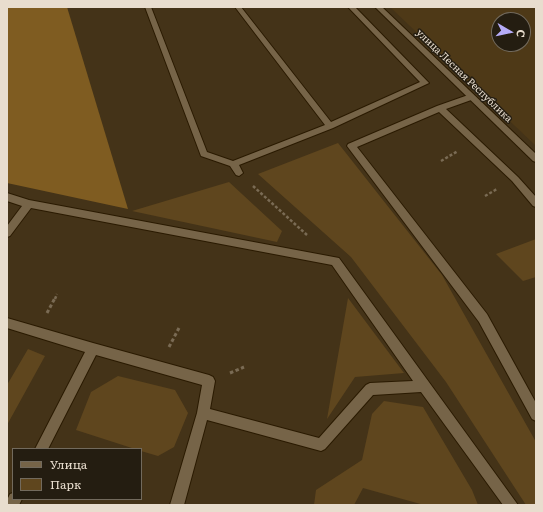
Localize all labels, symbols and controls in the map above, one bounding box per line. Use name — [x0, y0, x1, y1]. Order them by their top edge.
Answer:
north arrow — [491, 12, 531, 52]
street label: улица Лесная Республика — [414, 27, 514, 125]
text: С — [513, 29, 530, 39]
legend — [12, 448, 142, 500]
text: Улица — [50, 455, 87, 473]
text: Парк — [50, 475, 81, 493]

